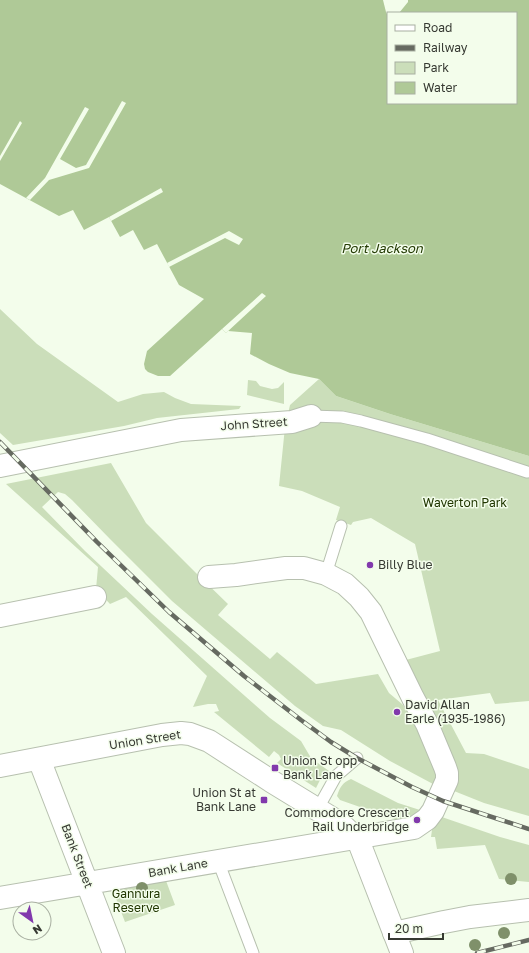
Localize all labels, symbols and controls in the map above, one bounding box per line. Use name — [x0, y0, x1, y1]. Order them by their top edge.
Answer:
legend — [387, 12, 517, 104]
text: Road — [423, 20, 452, 35]
text: Railway — [423, 40, 468, 55]
text: Park — [423, 60, 449, 75]
text: Water — [423, 80, 457, 95]
water label: Port Jackson — [341, 240, 424, 256]
street label: John Street — [220, 414, 288, 433]
park label: Waverton Park — [423, 495, 507, 510]
place label: Billy Blue — [378, 557, 433, 572]
marker: Billy Blue — [365, 560, 375, 570]
place label: David Allan Earle (1935-1986) — [405, 697, 506, 726]
marker: David Allan Earle (1935-1986) — [392, 707, 402, 717]
street label: Union Street — [108, 726, 182, 753]
place label: Union St opp Bank Lane — [283, 753, 357, 782]
marker: Union St opp Bank Lane — [270, 763, 280, 773]
place label: Union St at Bank Lane — [192, 785, 256, 814]
marker: Union St at Bank Lane — [259, 795, 269, 805]
place label: Commodore Crescent Rail Underbridge — [284, 805, 409, 834]
marker: Commodore Crescent Rail Underbridge — [412, 815, 422, 825]
street label: Bank Street — [58, 822, 97, 890]
street label: Bank Lane — [147, 855, 209, 880]
park label: Gannura Reserve — [112, 886, 160, 915]
north arrow — [12, 901, 52, 941]
scale bar — [389, 915, 443, 941]
text: 20 m — [395, 921, 423, 936]
text: N — [31, 922, 45, 938]

